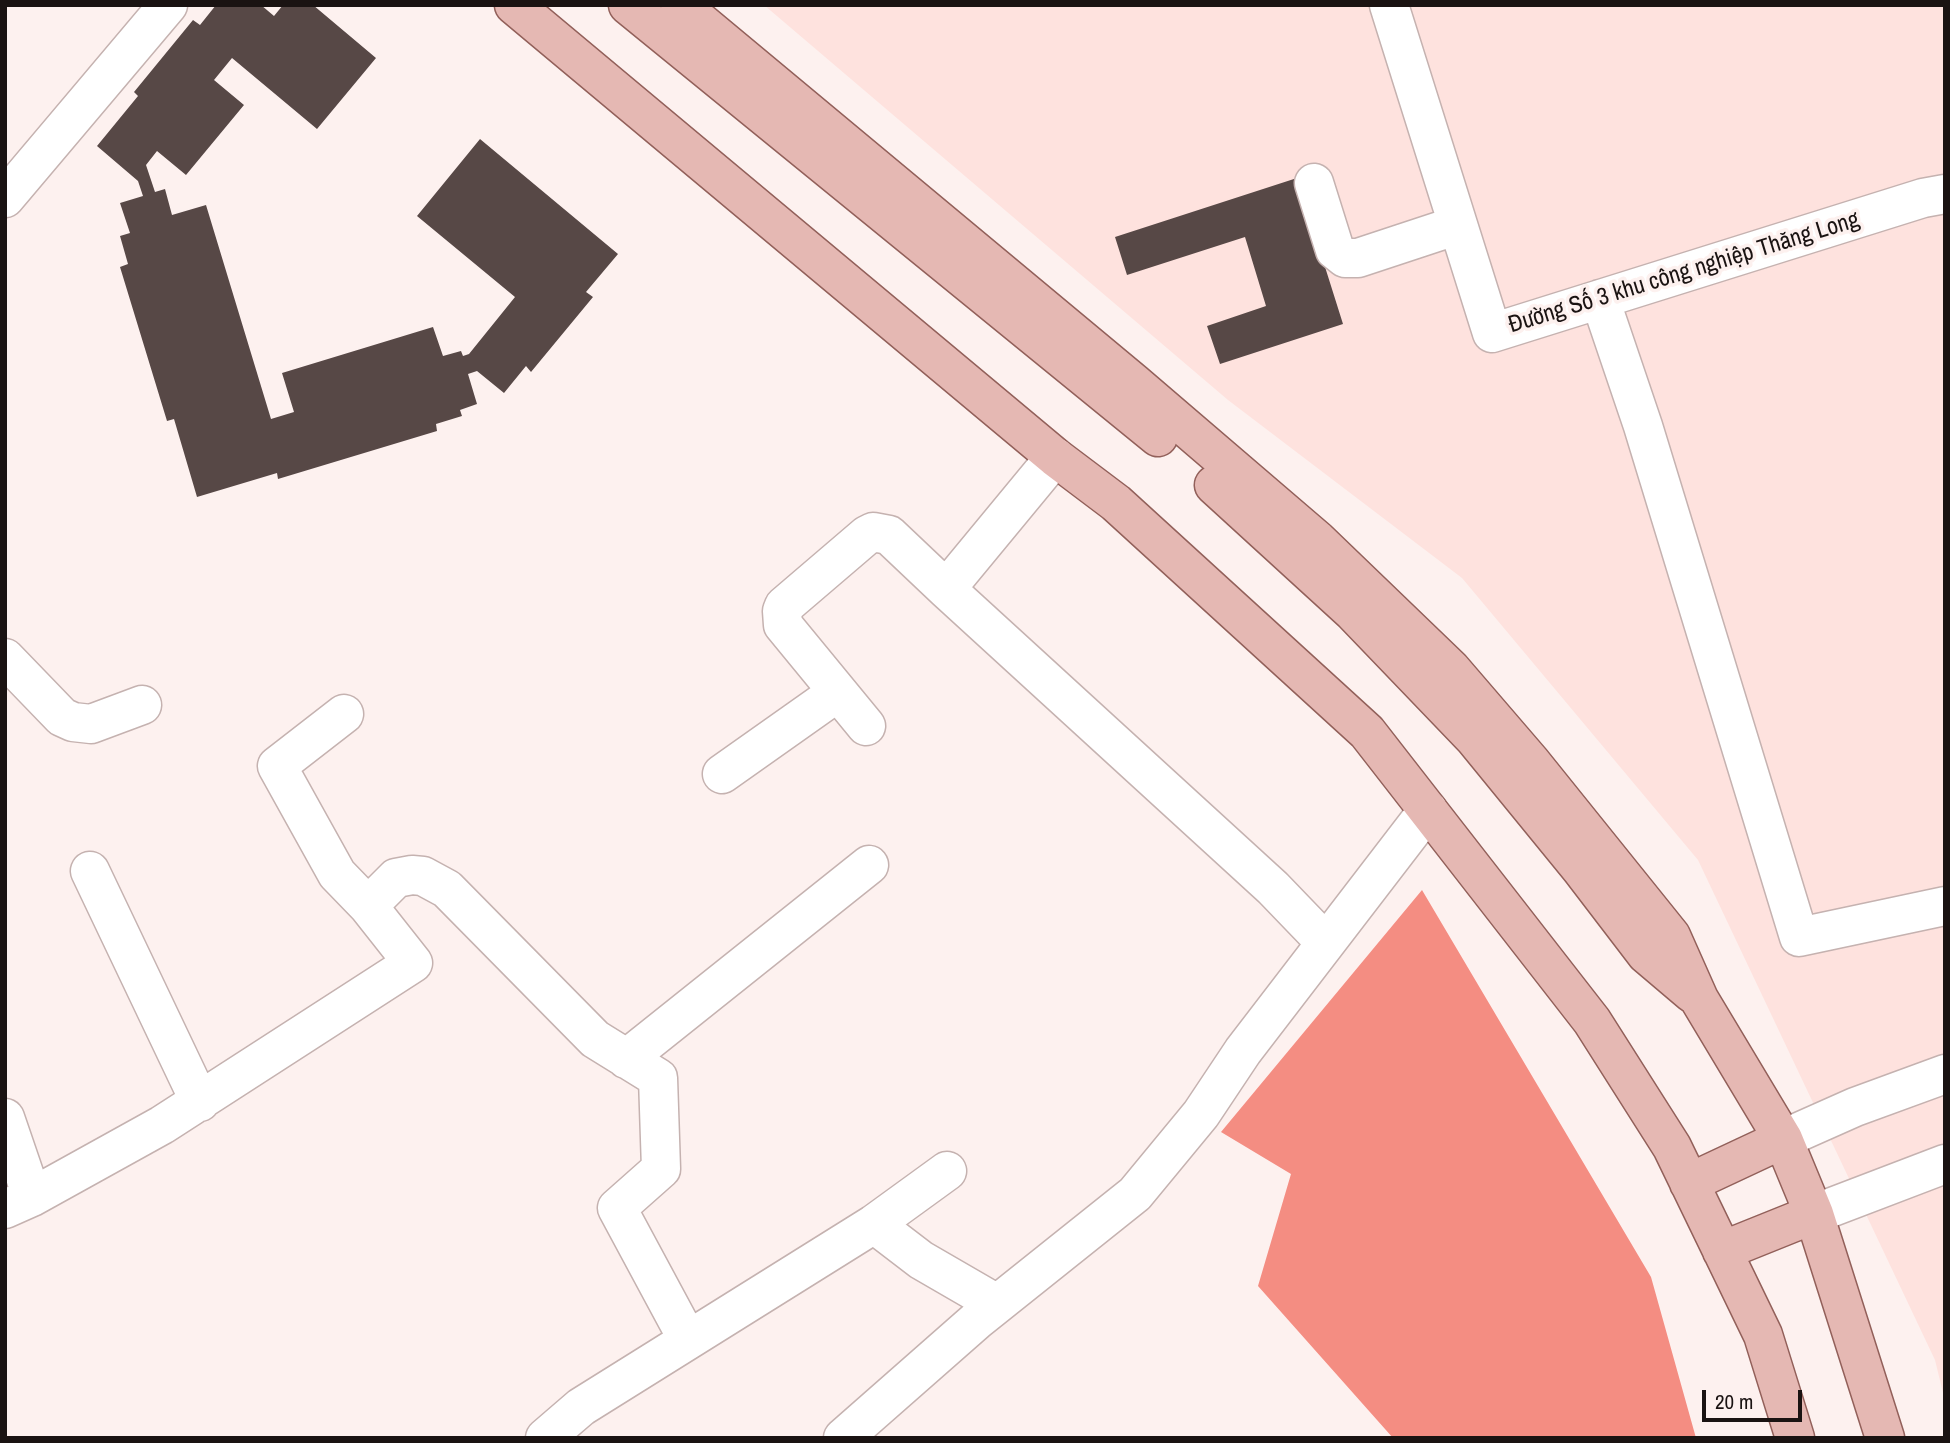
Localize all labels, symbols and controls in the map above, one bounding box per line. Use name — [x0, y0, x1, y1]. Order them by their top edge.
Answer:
street label: Đường Số 3 khu công nghiệp Thăng Long — [1505, 206, 1863, 340]
scale bar — [1705, 1376, 1805, 1420]
text: 20 m — [1715, 1387, 1753, 1416]

